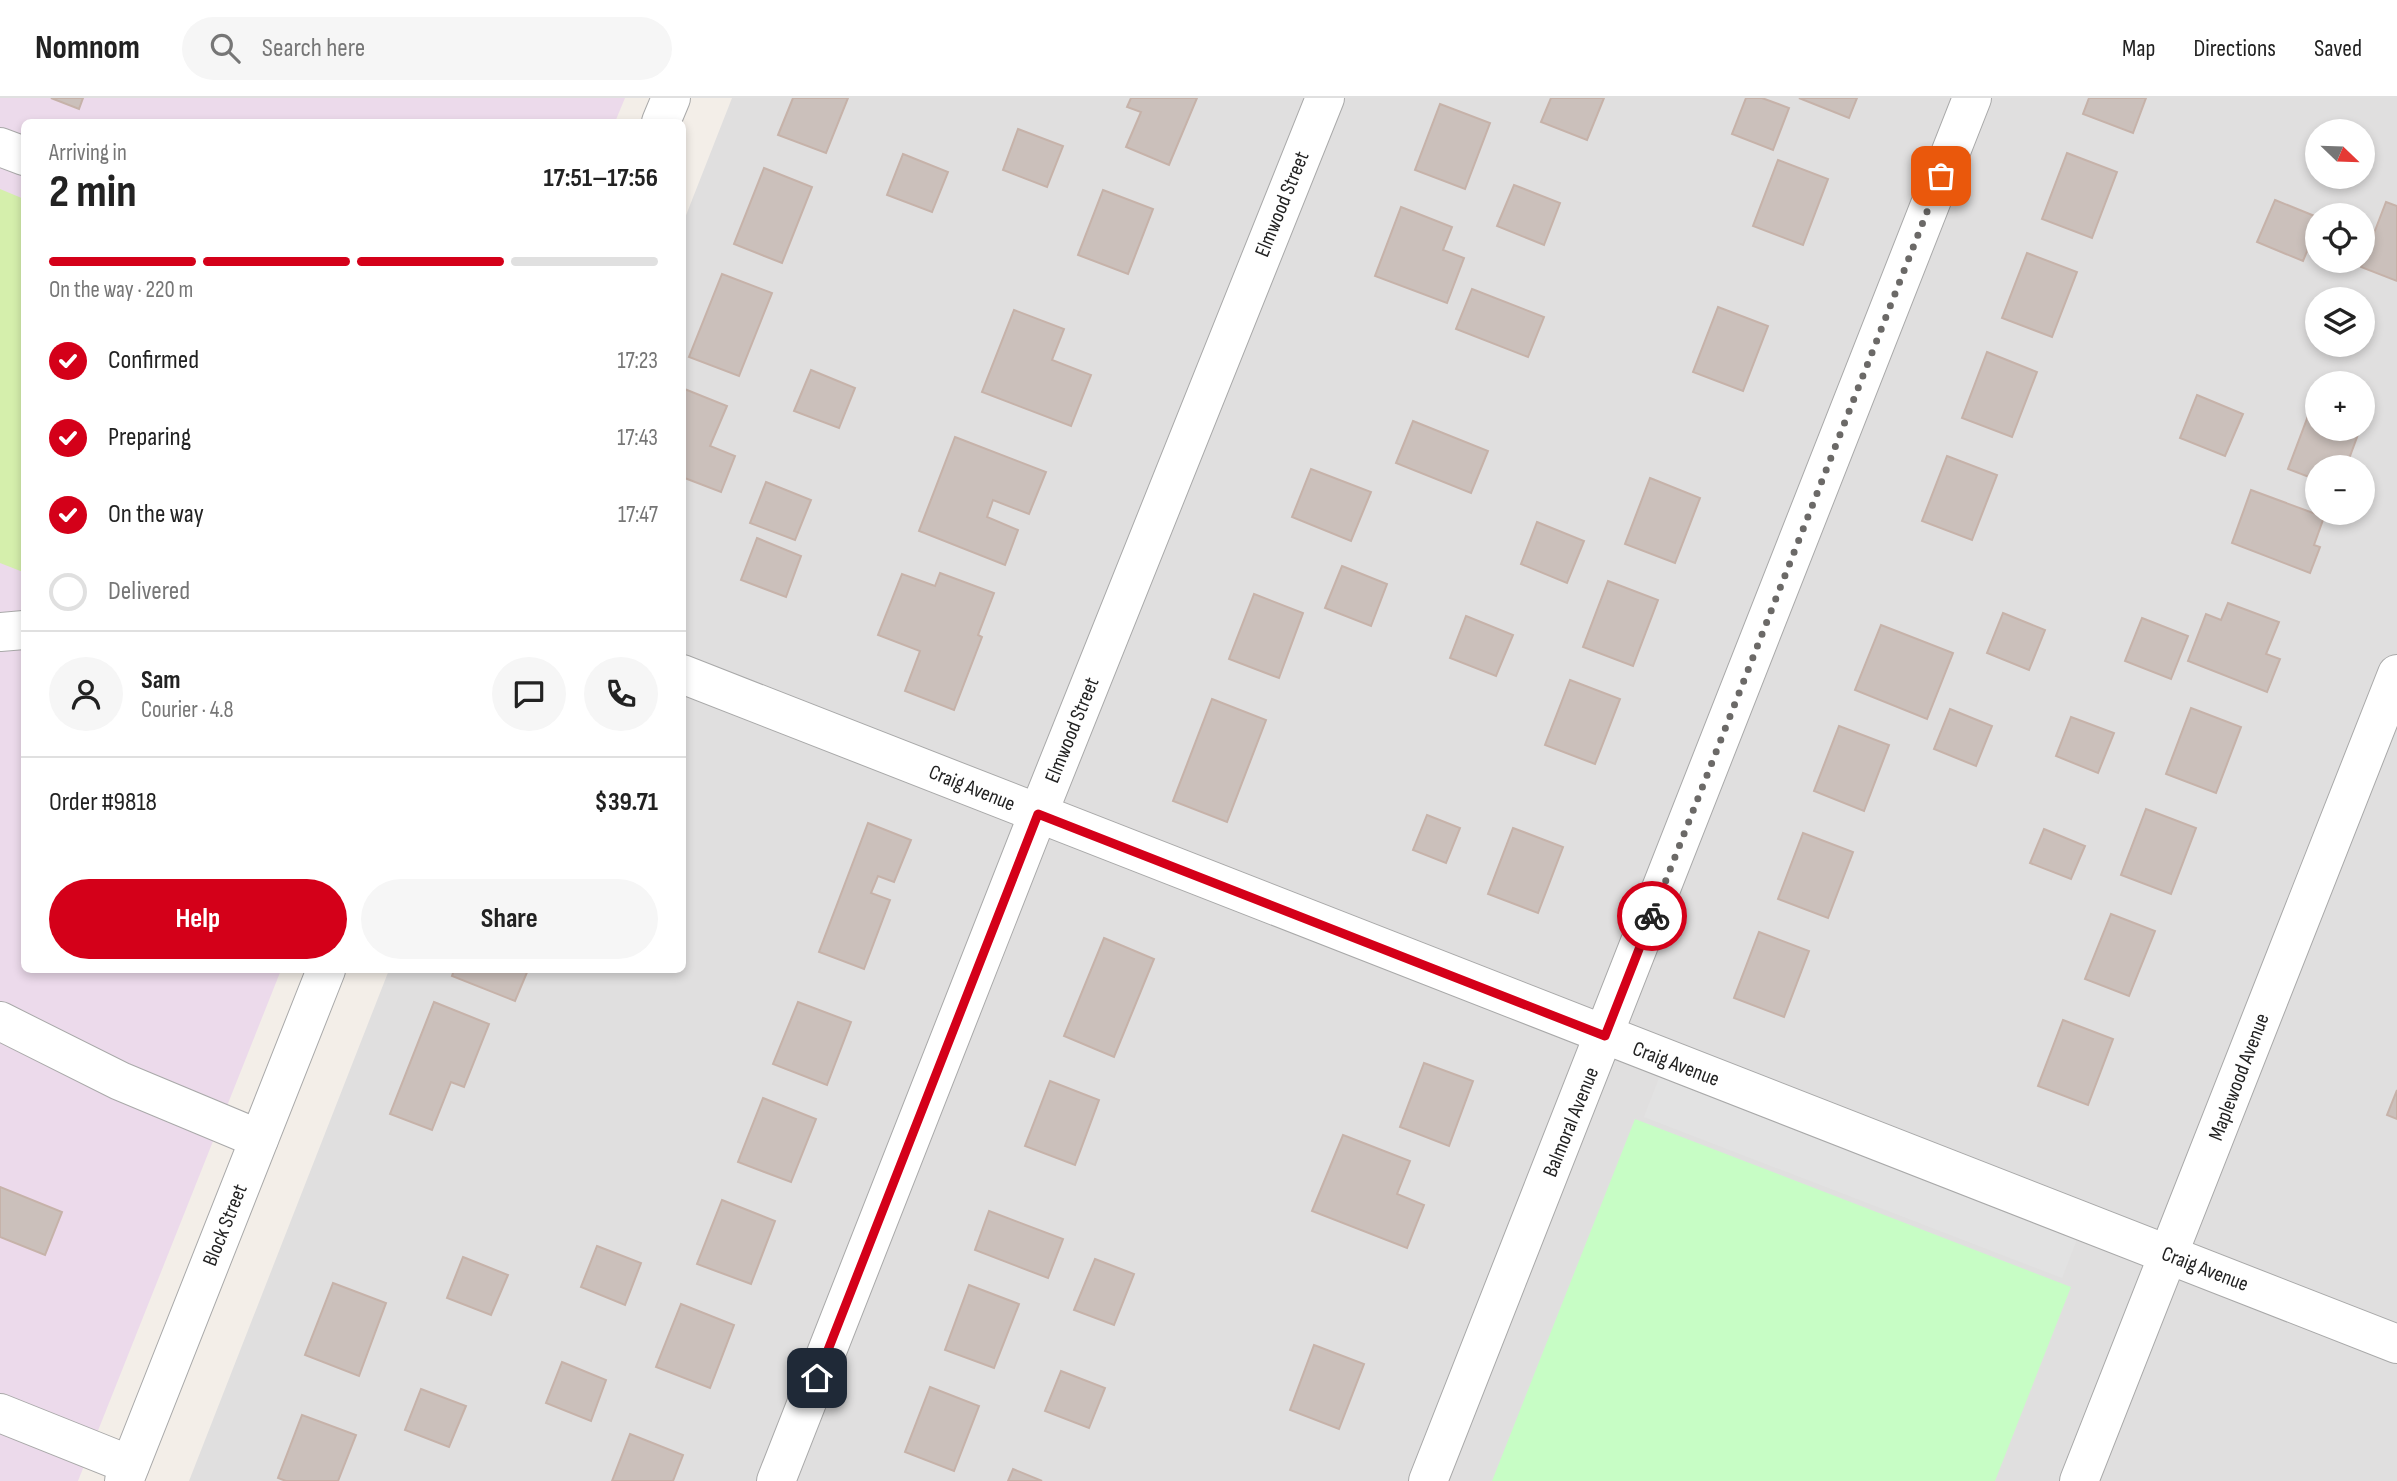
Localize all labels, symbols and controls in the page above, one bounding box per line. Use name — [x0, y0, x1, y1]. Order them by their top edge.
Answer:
search box — [182, 17, 672, 80]
text: Nomnom — [35, 28, 140, 68]
icon: search — [206, 29, 244, 67]
text: Search here — [262, 33, 365, 64]
text: Map — [2122, 34, 2155, 63]
text: Directions — [2193, 34, 2276, 63]
text: Saved — [2314, 34, 2362, 63]
north arrow — [2305, 119, 2375, 189]
map controls — [2305, 119, 2375, 525]
text: Arriving in — [49, 139, 127, 167]
pin — [1911, 146, 1971, 206]
street label: Elmwood Street — [1250, 148, 1314, 260]
icon: bag — [1922, 157, 1960, 195]
text: 17:51–17:56 — [544, 163, 658, 194]
text: 2 min — [49, 165, 137, 220]
button: locate — [2305, 203, 2375, 273]
text: On the way · 220 m — [49, 276, 193, 304]
button: layers — [2305, 287, 2375, 357]
icon: check — [49, 342, 87, 380]
text: Confirmed — [108, 345, 199, 376]
text: 17:23 — [617, 347, 658, 375]
button: + — [2305, 371, 2375, 441]
icon: check — [49, 419, 87, 457]
text: Preparing — [108, 422, 191, 453]
text: 17:43 — [617, 424, 658, 452]
button: − — [2305, 455, 2375, 525]
icon: check — [49, 496, 87, 534]
text: On the way — [108, 499, 204, 530]
text: 17:47 — [618, 501, 658, 529]
text: Delivered — [108, 576, 190, 607]
button: person — [49, 657, 123, 731]
button: chat — [492, 657, 566, 731]
button: phone — [584, 657, 658, 731]
text: Sam — [141, 665, 181, 696]
street label: Elmwood Street — [1040, 674, 1104, 786]
text: Courier · 4.8 — [141, 696, 234, 724]
street label: Craig Avenue — [925, 759, 1019, 817]
text: Order #9818 — [49, 787, 157, 818]
text: $39.71 — [595, 787, 658, 818]
button: Help — [49, 879, 347, 959]
button: Share — [361, 879, 658, 959]
courier — [1617, 881, 1687, 951]
icon: bike — [1633, 897, 1671, 935]
street label: Maplewood Avenue — [2203, 1010, 2275, 1144]
street label: Craig Avenue — [1629, 1036, 1723, 1092]
street label: Balmoral Avenue — [1538, 1064, 1604, 1180]
street label: Block Street — [197, 1180, 253, 1270]
street label: Craig Avenue — [2158, 1241, 2252, 1297]
pin — [787, 1348, 847, 1408]
icon: home — [798, 1359, 836, 1397]

